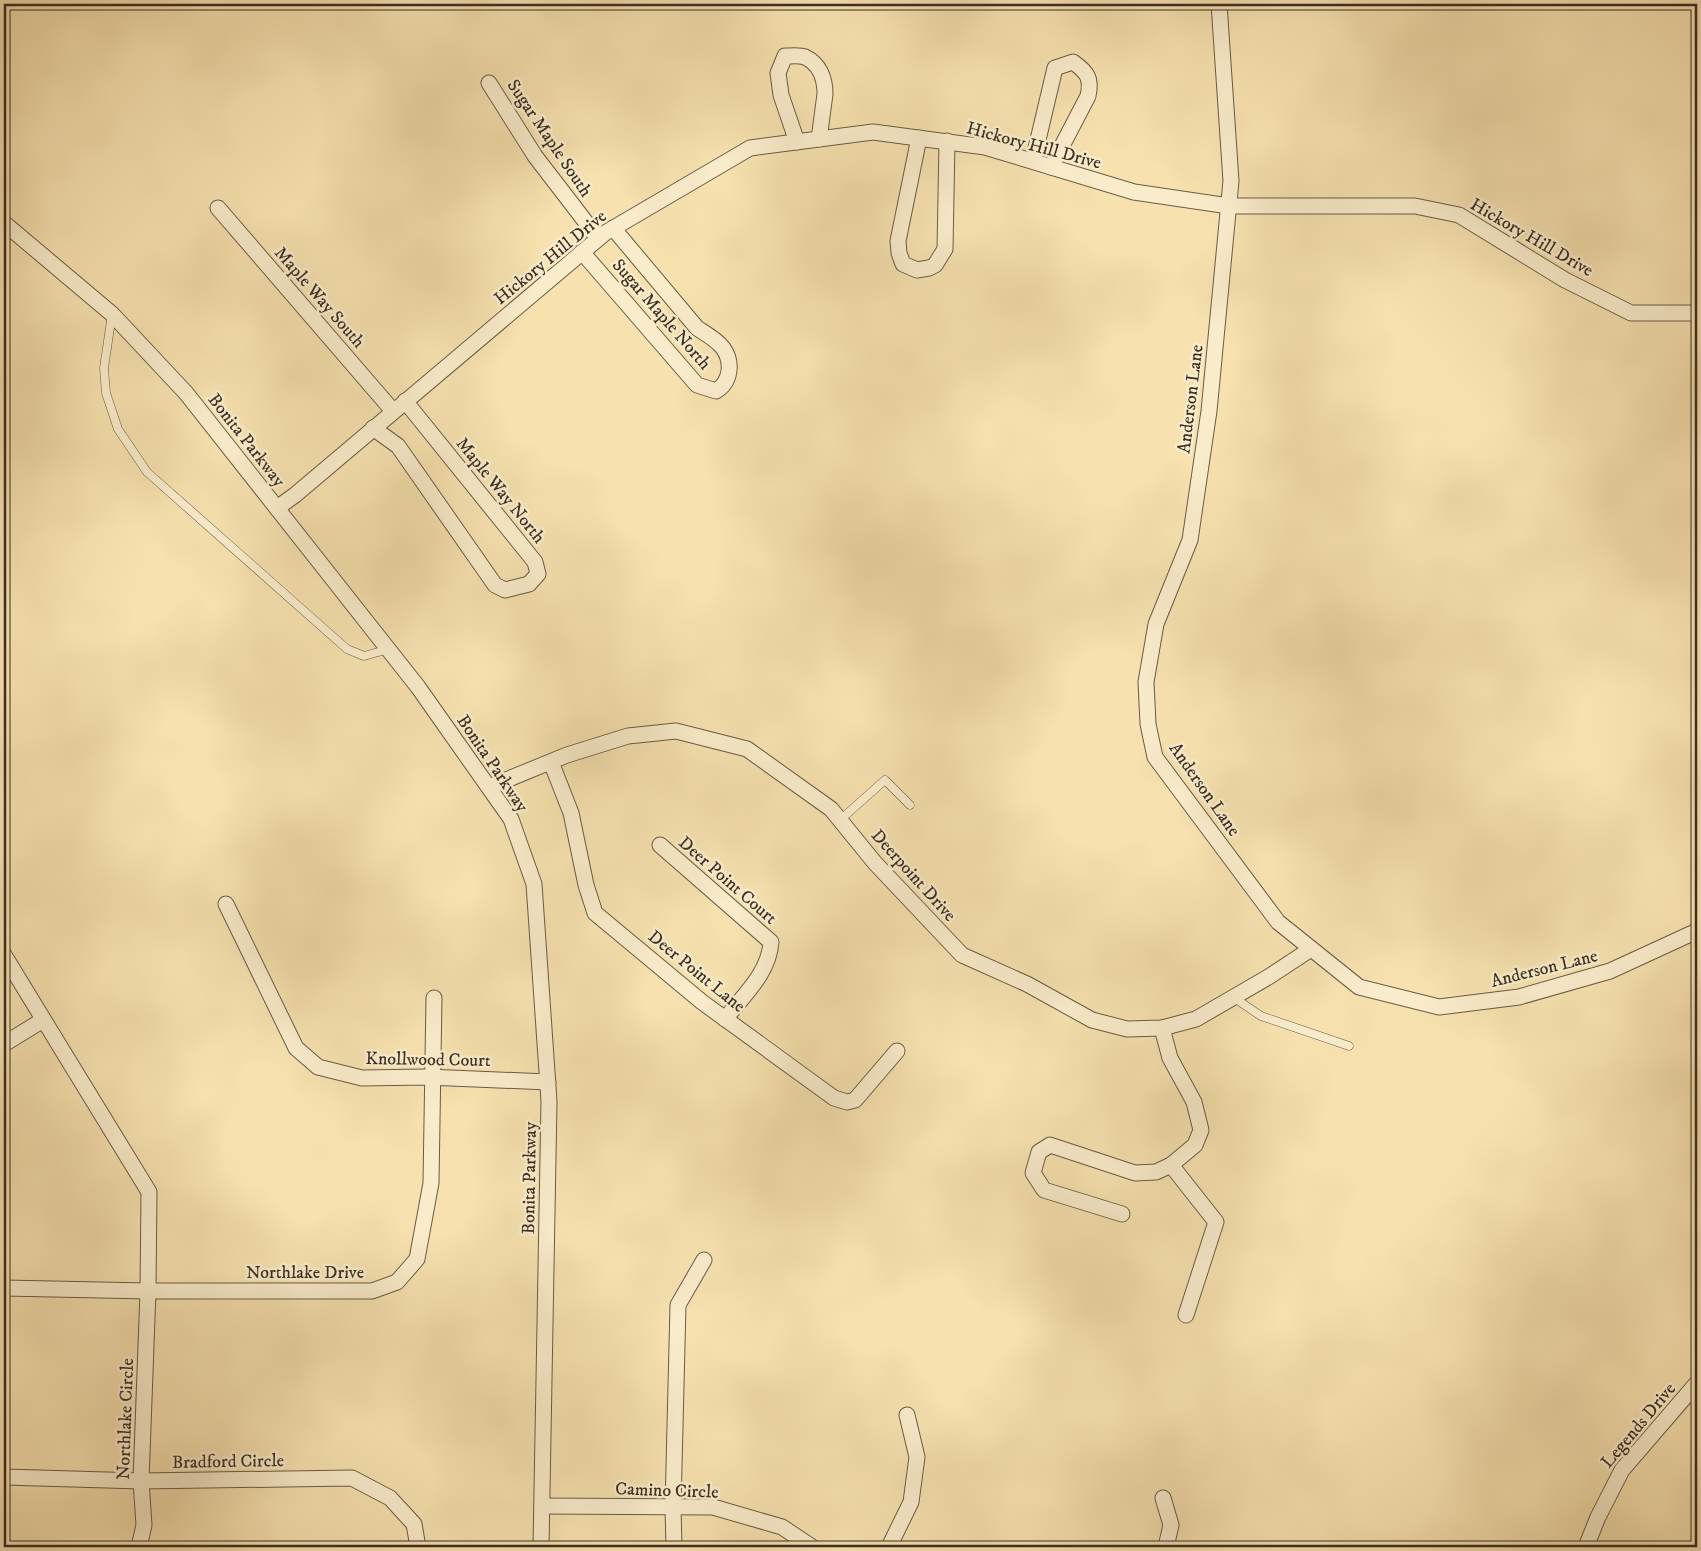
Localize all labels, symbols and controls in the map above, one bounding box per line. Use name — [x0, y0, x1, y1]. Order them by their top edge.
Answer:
street label: Sugar Maple South — [502, 76, 597, 202]
street label: Hickory Hill Drive — [964, 117, 1104, 175]
street label: Hickory Hill Drive — [1466, 194, 1597, 282]
street label: Hickory Hill Drive — [490, 206, 611, 310]
street label: Maple Way South — [269, 242, 370, 353]
street label: Sugar Maple North — [607, 255, 716, 375]
street label: Anderson Lane — [1173, 343, 1209, 455]
street label: Bonita Parkway — [203, 389, 290, 492]
street label: Maple Way North — [451, 433, 550, 549]
street label: Bonita Parkway — [452, 711, 533, 817]
street label: Anderson Lane — [1164, 738, 1245, 841]
street label: Deerpoint Drive — [866, 825, 960, 926]
street label: Deer Point Court — [674, 832, 781, 930]
street label: Deer Point Lane — [643, 926, 749, 1018]
street label: Anderson Lane — [1489, 945, 1600, 993]
street label: Knollwood Court — [365, 1048, 491, 1072]
street label: Bonita Parkway — [518, 1121, 542, 1234]
street label: Northlake Drive — [246, 1262, 364, 1284]
street label: Northlake Circle — [113, 1358, 139, 1480]
street label: Legends Drive — [1597, 1378, 1681, 1473]
street label: Bradford Circle — [172, 1450, 284, 1474]
street label: Camino Circle — [615, 1478, 719, 1504]

